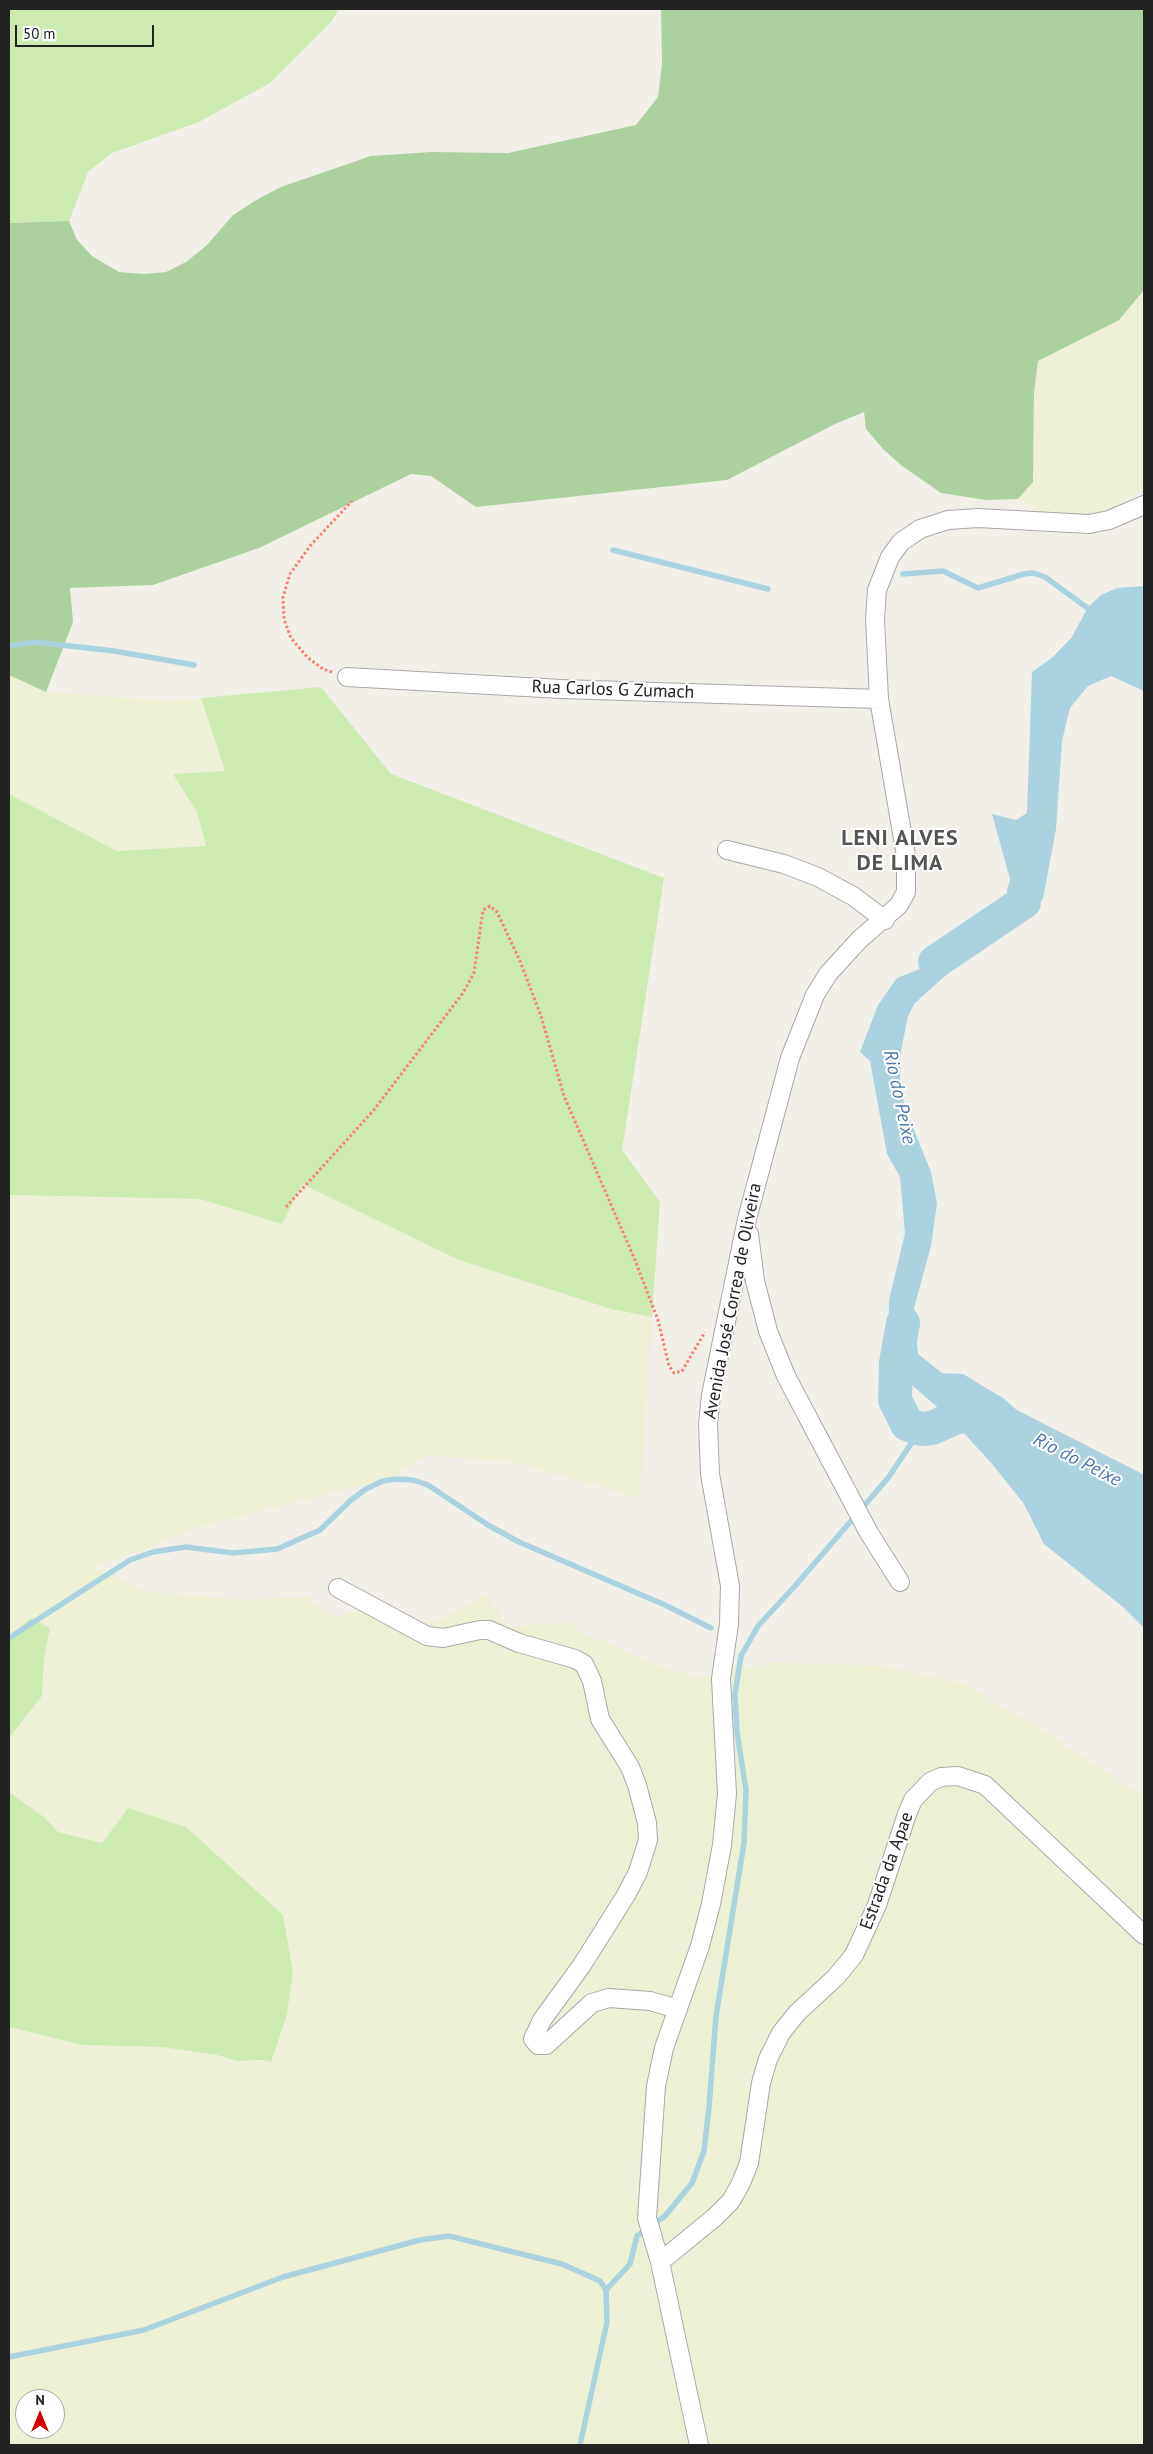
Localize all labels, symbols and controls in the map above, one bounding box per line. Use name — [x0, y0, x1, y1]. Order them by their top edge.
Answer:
scale bar — [18, 15, 156, 47]
text: 50 m — [23, 24, 56, 43]
street label: Rua Carlos G Zumach — [531, 676, 695, 704]
district label: LENI ALVES DE LIMA — [840, 826, 960, 878]
water label: Rio do Peixe — [878, 1048, 920, 1146]
street label: Avenida José Correa de Oliveira — [700, 1181, 766, 1421]
water label: Rio do Peixe — [1029, 1428, 1125, 1492]
street label: Estrada da Apae — [856, 1809, 918, 1933]
north arrow — [15, 2389, 65, 2439]
text: N — [35, 2391, 45, 2409]

